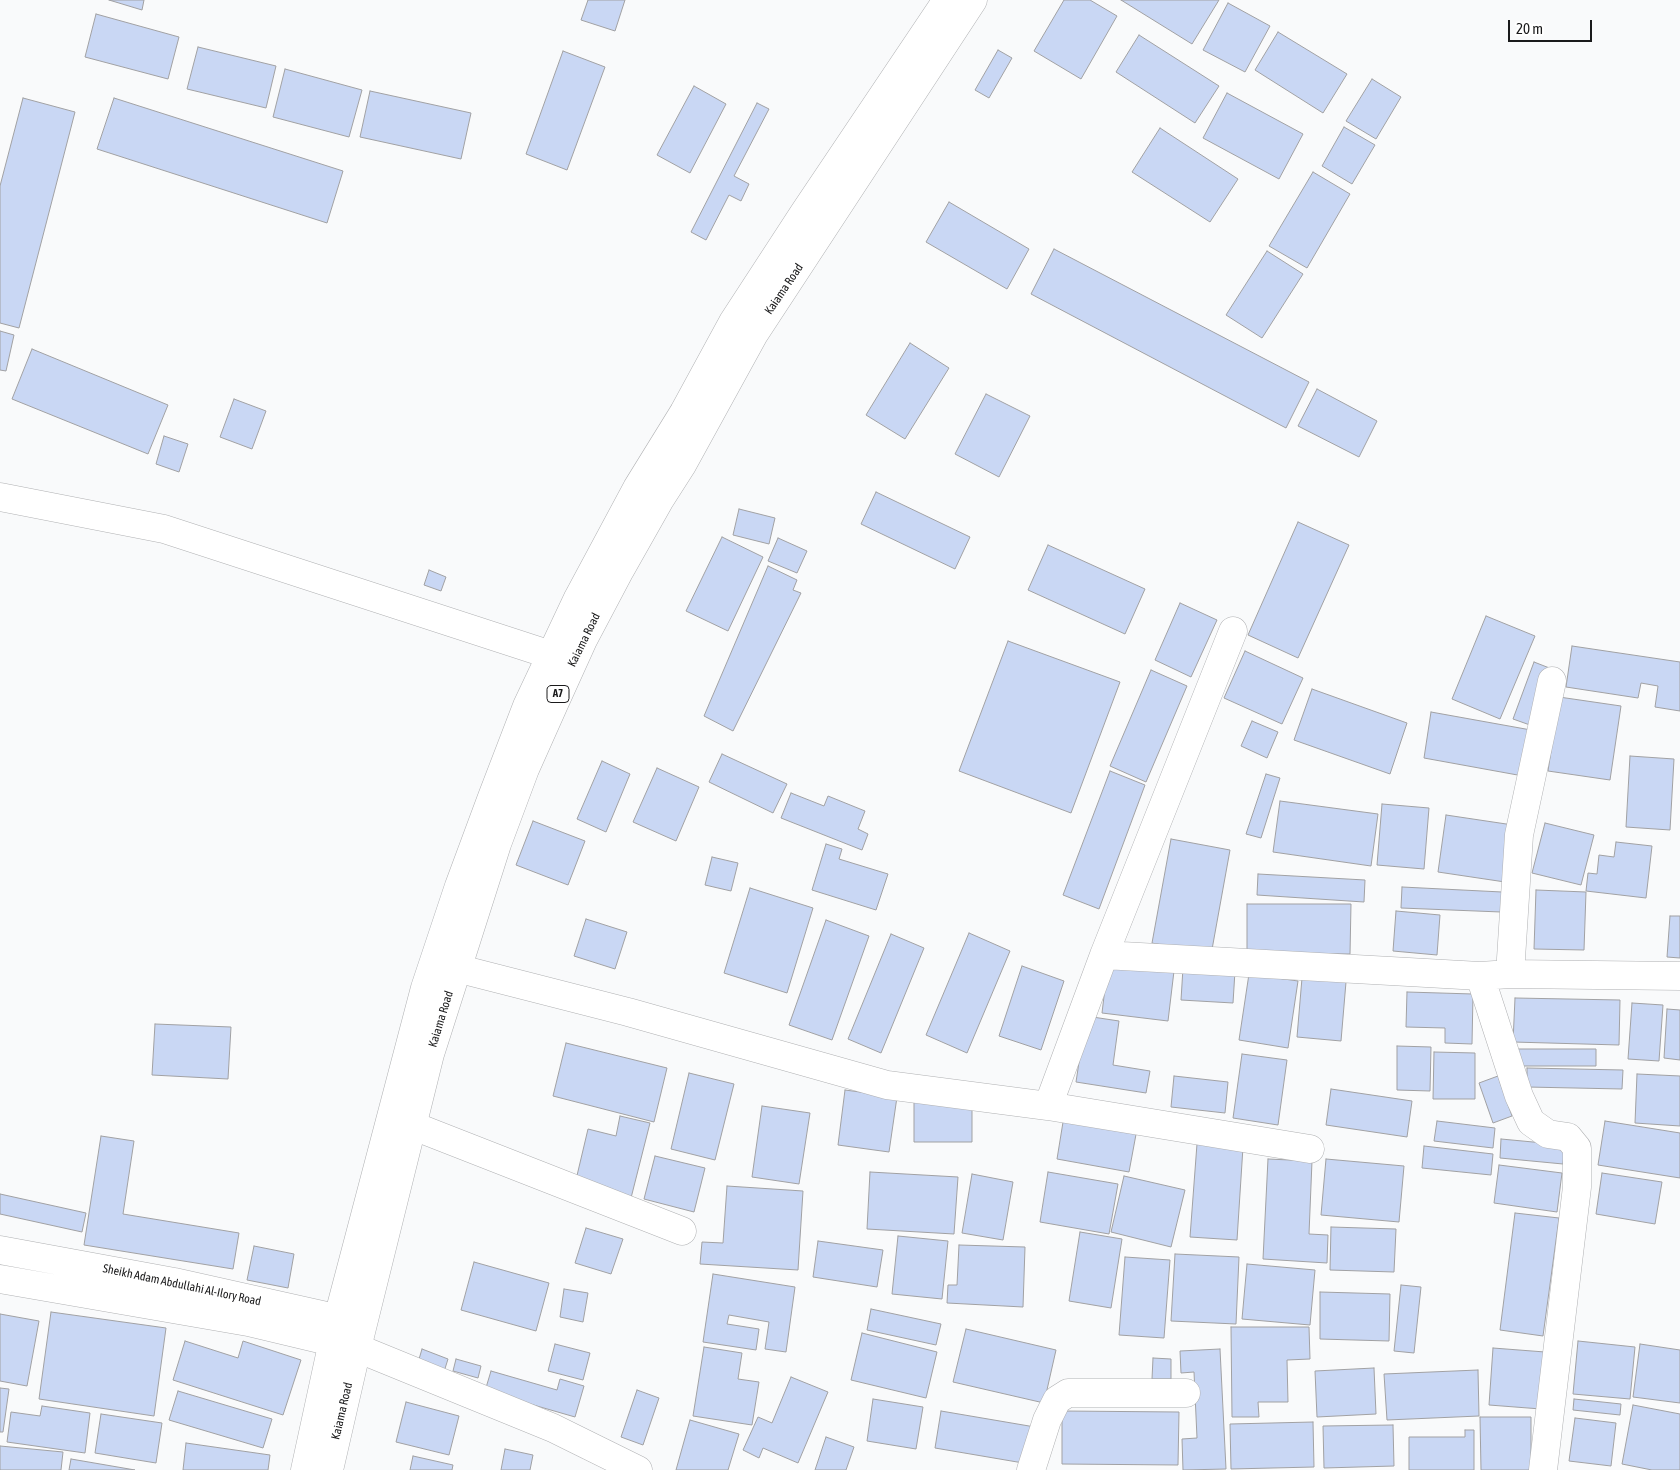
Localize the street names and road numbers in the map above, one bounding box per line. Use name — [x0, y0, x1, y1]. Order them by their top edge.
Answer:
street label: Kaiama Road — [762, 261, 806, 317]
street label: Kaiama Road — [565, 611, 603, 669]
road number: A7 — [547, 686, 569, 702]
street label: Kaiama Road — [426, 989, 456, 1049]
street label: Sheikh Adam Abdullahi Al-Ilory Road — [102, 1261, 262, 1309]
street label: Kaiama Road — [328, 1381, 356, 1441]

